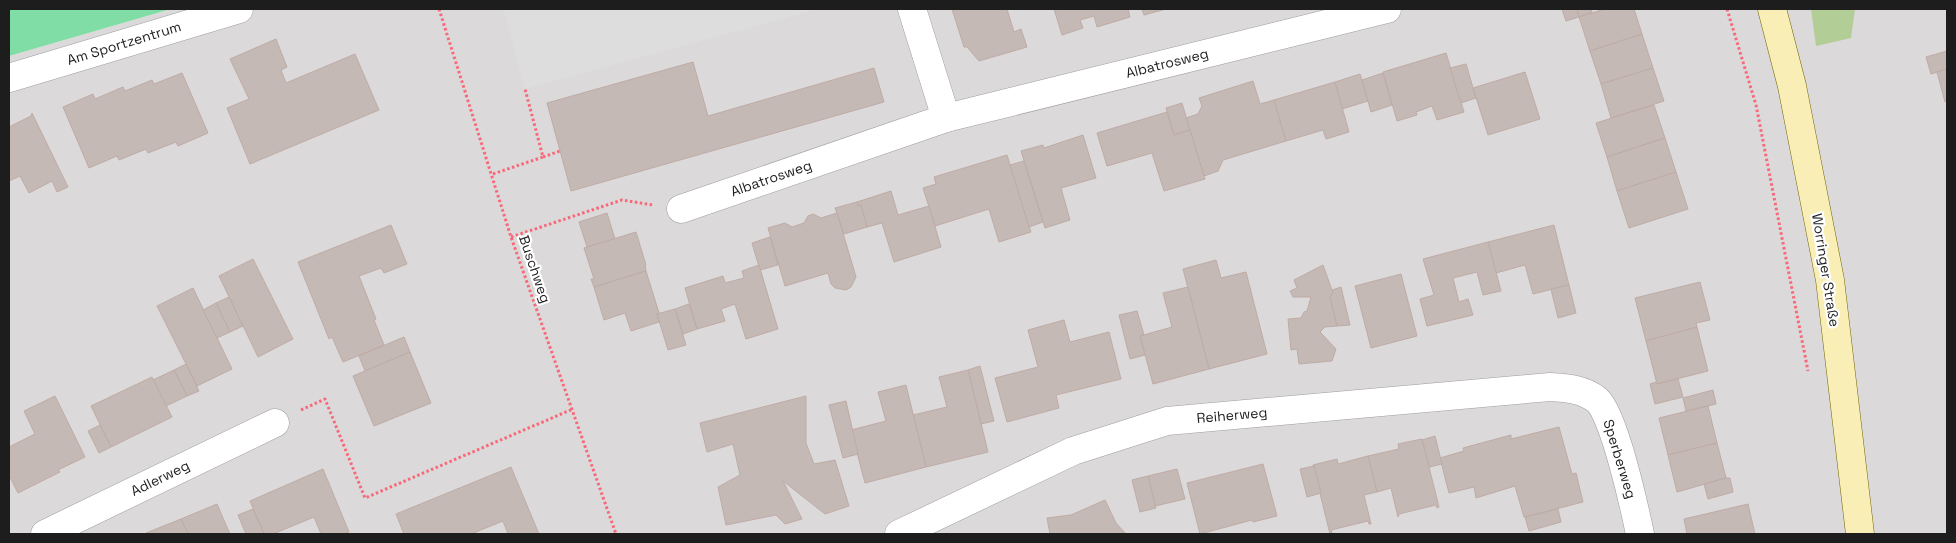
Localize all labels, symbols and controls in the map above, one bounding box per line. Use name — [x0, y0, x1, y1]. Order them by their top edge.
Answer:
street label: Am Sportzentrum — [65, 17, 183, 69]
street label: Albatrosweg — [1124, 44, 1210, 82]
street label: Albatrosweg — [728, 156, 814, 200]
street label: Worringer Straße — [1808, 212, 1844, 328]
street label: Buschweg — [515, 233, 555, 305]
street label: Reiherweg — [1196, 403, 1268, 427]
street label: Sperberweg — [1599, 417, 1641, 501]
street label: Adlerweg — [128, 456, 192, 500]

